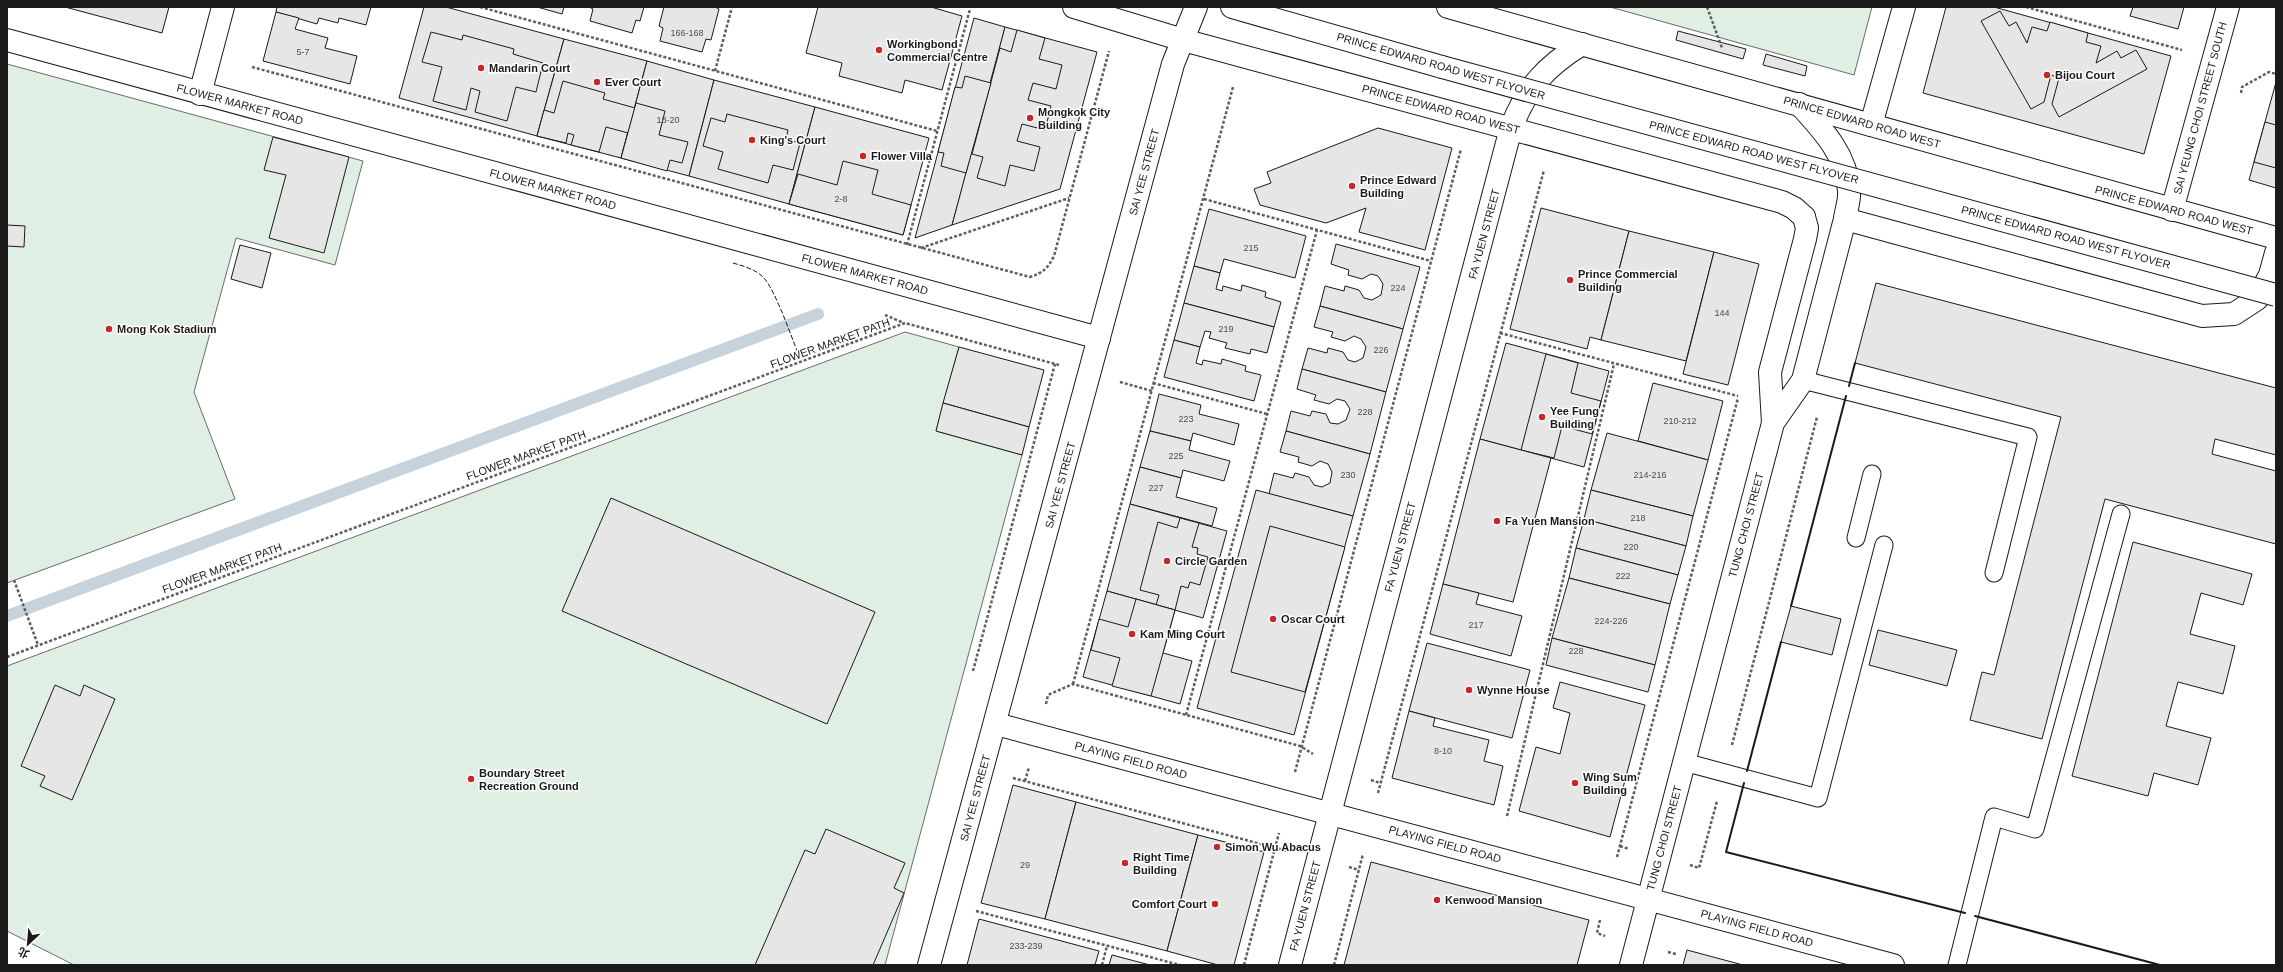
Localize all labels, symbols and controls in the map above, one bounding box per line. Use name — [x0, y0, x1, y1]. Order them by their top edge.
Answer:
street label: SAI YEUNG CHOI STREET SOUTH — [2171, 20, 2229, 196]
house number: 166-168 — [670, 28, 704, 38]
street label: PRINCE EDWARD ROAD WEST FLYOVER — [1335, 30, 1547, 102]
place label: Workingbond Commercial Centre — [887, 38, 988, 63]
marker: Workingbond Commercial Centre — [874, 45, 884, 55]
house number: 5-7 — [296, 47, 310, 57]
place label: Mandarin Court — [489, 62, 571, 74]
marker: Mandarin Court — [476, 63, 486, 73]
place label: Bijou Court — [2055, 69, 2115, 81]
marker: Bijou Court — [2042, 70, 2052, 80]
place label: Ever Court — [605, 76, 662, 88]
marker: Ever Court — [592, 77, 602, 87]
street label: FLOWER MARKET ROAD — [175, 81, 305, 127]
street label: PRINCE EDWARD ROAD WEST — [1361, 82, 1521, 136]
street label: PRINCE EDWARD ROAD WEST — [1782, 94, 1942, 150]
place label: Mongkok City Building — [1038, 106, 1111, 131]
marker: Mongkok City Building — [1025, 113, 1035, 123]
house number: 18-20 — [656, 115, 680, 125]
street label: PRINCE EDWARD ROAD WEST FLYOVER — [1648, 118, 1860, 186]
street label: SAI YEE STREET — [1127, 127, 1161, 217]
place label: King's Court — [760, 134, 826, 146]
marker: King's Court — [747, 135, 757, 145]
place label: Flower Villa — [871, 150, 933, 162]
marker: Flower Villa — [858, 151, 868, 161]
street label: FLOWER MARKET ROAD — [488, 166, 618, 212]
place label: Prince Edward Building — [1360, 174, 1436, 199]
marker: Prince Edward Building — [1347, 181, 1357, 191]
street label: PRINCE EDWARD ROAD WEST — [2094, 183, 2254, 237]
street label: FA YUEN STREET — [1466, 187, 1502, 280]
house number: 2-8 — [834, 194, 848, 204]
street label: PRINCE EDWARD ROAD WEST FLYOVER — [1960, 203, 2172, 271]
house number: 215 — [1243, 243, 1259, 253]
street label: FLOWER MARKET ROAD — [800, 251, 930, 297]
place label: Prince Commercial Building — [1578, 268, 1678, 293]
marker: Prince Commercial Building — [1565, 275, 1575, 285]
house number: 224 — [1390, 283, 1406, 293]
house number: 144 — [1714, 308, 1730, 318]
street label: FLOWER MARKET PATH — [769, 316, 892, 370]
place label: Mong Kok Stadium — [117, 323, 217, 335]
marker: Mong Kok Stadium — [104, 324, 114, 334]
house number: 219 — [1218, 324, 1234, 334]
house number: 226 — [1373, 345, 1389, 355]
place label: Yee Fung Building — [1550, 405, 1599, 430]
house number: 228 — [1357, 407, 1373, 417]
marker: Yee Fung Building — [1537, 412, 1547, 422]
house number: 223 — [1178, 414, 1194, 424]
house number: 210-212 — [1663, 416, 1697, 426]
street label: FLOWER MARKET PATH — [465, 428, 588, 482]
street label: SAI YEE STREET — [1043, 440, 1077, 530]
house number: 225 — [1168, 451, 1184, 461]
house number: 230 — [1340, 470, 1356, 480]
house number: 214-216 — [1633, 470, 1667, 480]
street label: TUNG CHOI STREET — [1726, 471, 1766, 579]
house number: 227 — [1148, 483, 1164, 493]
street label: FA YUEN STREET — [1382, 500, 1418, 593]
house number: 218 — [1630, 513, 1646, 523]
place label: Fa Yuen Mansion — [1505, 515, 1595, 527]
marker: Fa Yuen Mansion — [1492, 516, 1502, 526]
street label: FLOWER MARKET PATH — [161, 541, 284, 595]
house number: 220 — [1623, 542, 1639, 552]
place label: Circle Garden — [1175, 555, 1247, 567]
marker: Circle Garden — [1162, 556, 1172, 566]
house number: 222 — [1615, 571, 1631, 581]
place label: Oscar Court — [1281, 613, 1345, 625]
marker: Oscar Court — [1268, 614, 1278, 624]
house number: 224-226 — [1594, 616, 1628, 626]
house number: 217 — [1468, 620, 1484, 630]
place label: Kam Ming Court — [1140, 628, 1225, 640]
marker: Kam Ming Court — [1127, 629, 1137, 639]
house number: 228 — [1568, 646, 1584, 656]
place label: Wynne House — [1477, 684, 1550, 696]
marker: Wynne House — [1464, 685, 1474, 695]
street label: PLAYING FIELD ROAD — [1073, 739, 1189, 781]
house number: 8-10 — [1434, 746, 1452, 756]
street label: SAI YEE STREET — [958, 753, 992, 843]
place label: Boundary Street Recreation Ground — [479, 767, 579, 792]
place label: Wing Sum Building — [1583, 771, 1637, 796]
marker: Boundary Street Recreation Ground — [466, 774, 476, 784]
marker: Wing Sum Building — [1570, 778, 1580, 788]
street label: TUNG CHOI STREET — [1644, 784, 1684, 892]
street label: PLAYING FIELD ROAD — [1387, 823, 1503, 865]
place label: Simon Wu Abacus — [1225, 841, 1321, 853]
marker: Simon Wu Abacus — [1212, 842, 1222, 852]
place label: Right Time Building — [1133, 851, 1190, 876]
marker: Right Time Building — [1120, 858, 1130, 868]
street label: FA YUEN STREET — [1287, 859, 1323, 952]
house number: 29 — [1020, 860, 1030, 870]
place label: Kenwood Mansion — [1445, 894, 1542, 906]
marker: Kenwood Mansion — [1432, 895, 1442, 905]
place label: Comfort Court — [1132, 898, 1207, 910]
marker: Comfort Court — [1210, 899, 1220, 909]
street label: PLAYING FIELD ROAD — [1699, 907, 1815, 949]
north arrow — [8, 924, 48, 964]
house number: 233-239 — [1009, 941, 1043, 951]
text: 北 — [16, 945, 31, 961]

